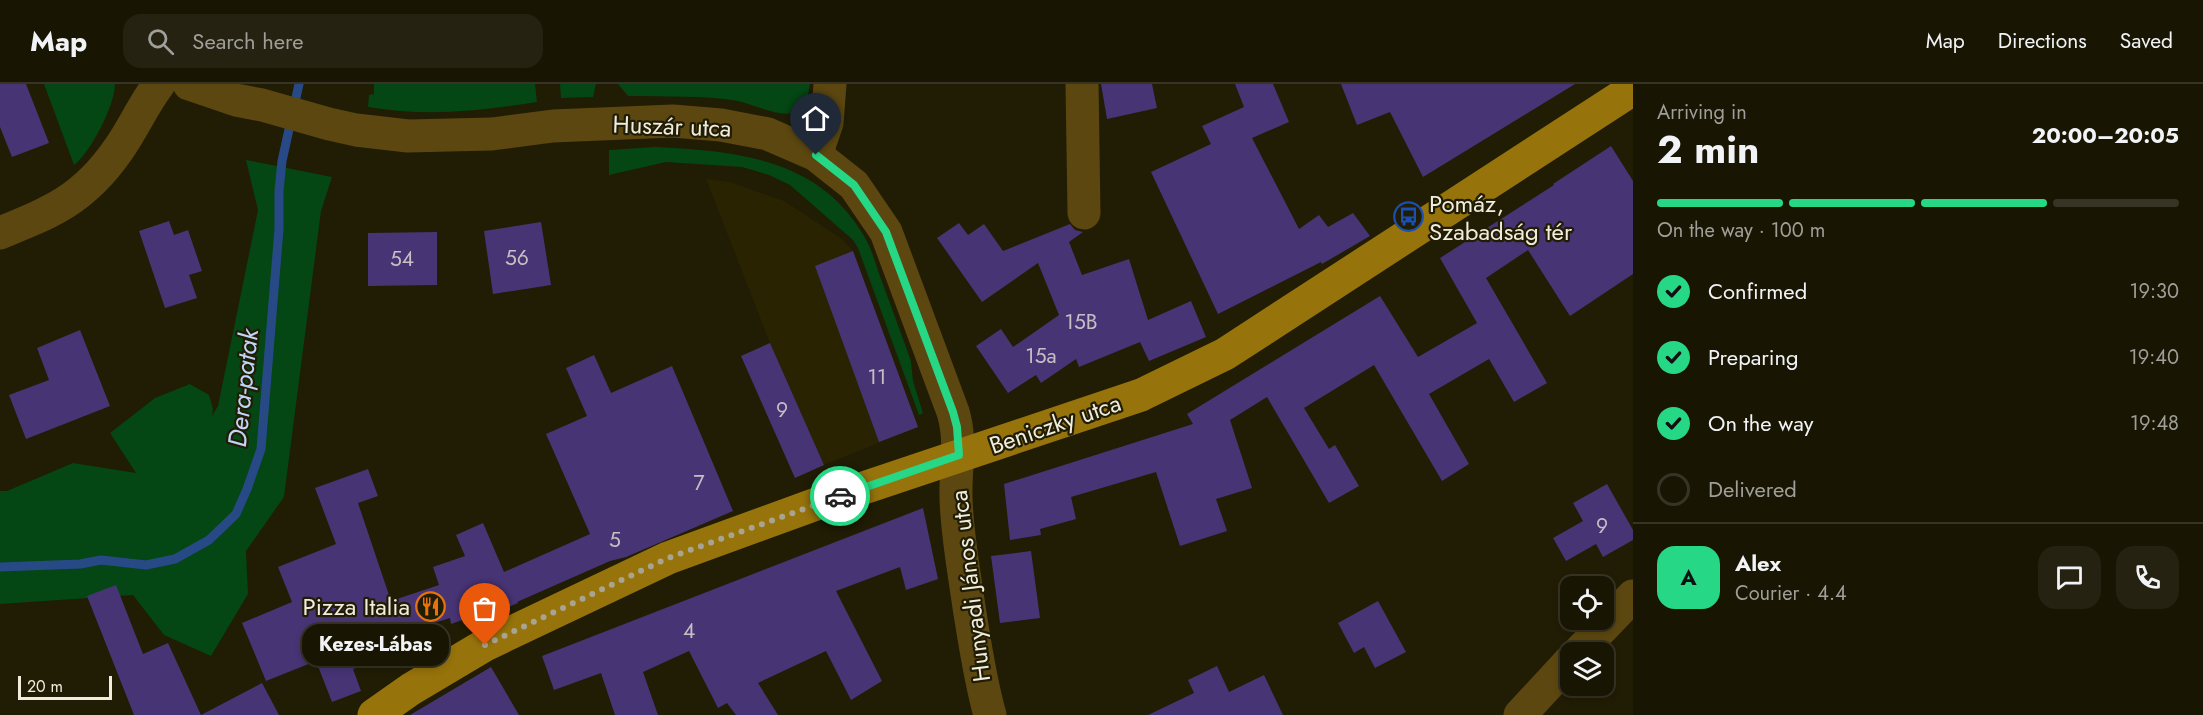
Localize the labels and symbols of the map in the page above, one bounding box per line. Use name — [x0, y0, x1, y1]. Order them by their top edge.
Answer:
pin — [790, 93, 841, 155]
street label: Huszár utca — [612, 106, 732, 146]
place label: Pomáz, Szabadság tér — [1429, 186, 1573, 249]
bus stop icon: Pomáz, Szabadság tér — [1392, 201, 1424, 233]
house number: 56 — [505, 243, 529, 273]
house number: 54 — [390, 244, 414, 274]
house number: 15B — [1064, 307, 1098, 337]
water label: Dera-patak — [218, 325, 268, 449]
house number: 15a — [1025, 341, 1057, 371]
house number: 11 — [868, 362, 886, 392]
street label: Beniczky utca — [984, 385, 1126, 463]
house number: 9 — [776, 395, 788, 425]
courier — [810, 466, 870, 526]
house number: 7 — [693, 468, 705, 498]
street label: Hunyadi János utca — [941, 488, 999, 684]
house number: 9 — [1596, 511, 1608, 541]
house number: 5 — [609, 525, 621, 555]
pin — [459, 583, 510, 645]
place label: Pizza Italia — [303, 589, 410, 624]
restaurant icon: Pizza Italia — [415, 590, 447, 622]
house number: 4 — [683, 616, 695, 646]
callout: Kezes-Lábas — [302, 624, 449, 666]
scale bar — [18, 673, 112, 700]

